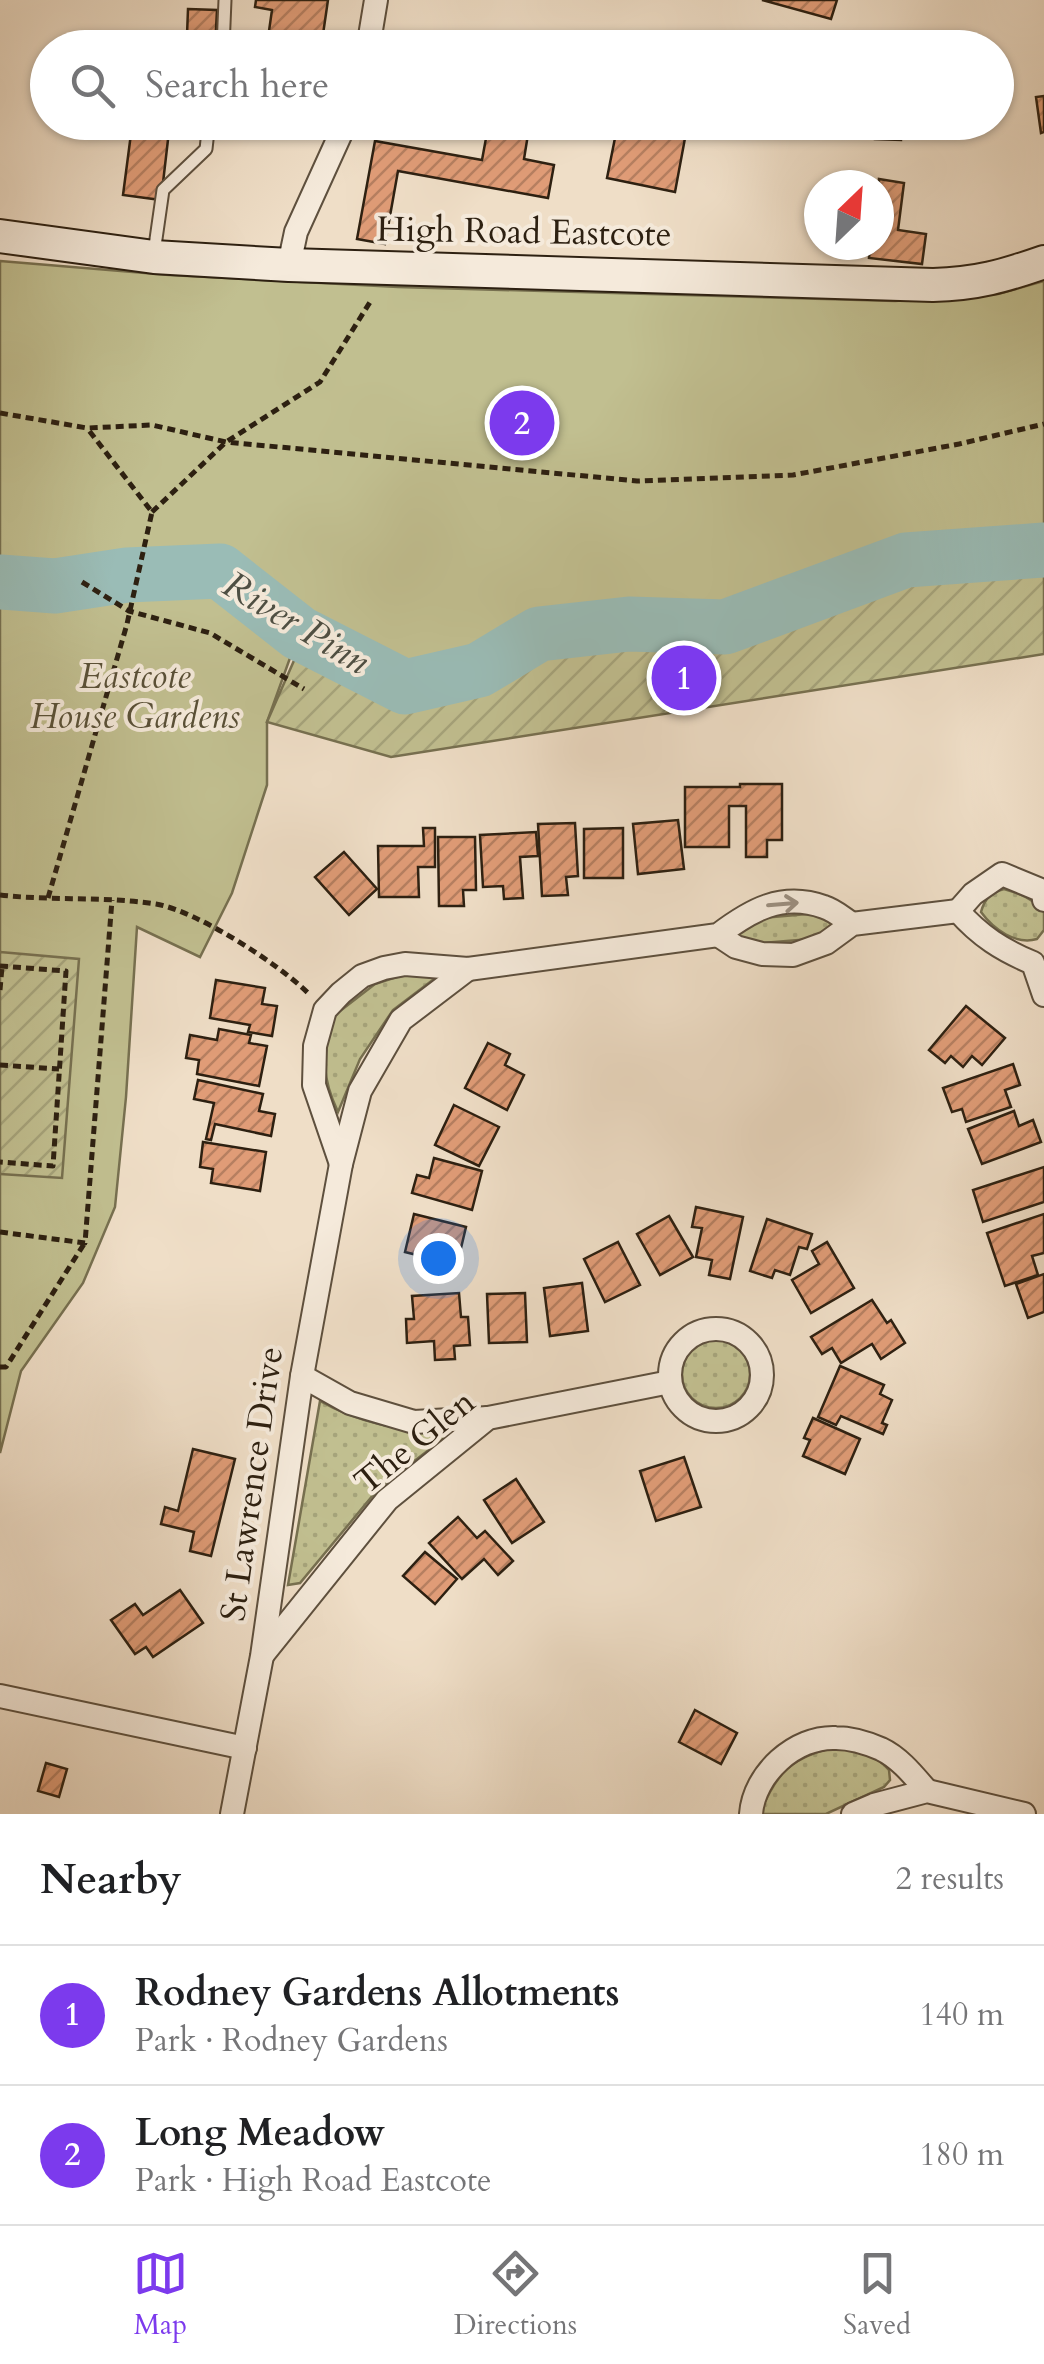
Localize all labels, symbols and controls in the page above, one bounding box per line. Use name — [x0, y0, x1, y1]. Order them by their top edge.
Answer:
search box — [30, 30, 1014, 140]
icon: search — [65, 58, 120, 113]
text: Search here — [145, 59, 329, 111]
north arrow — [804, 170, 894, 260]
street label: High Road Eastcote — [376, 205, 672, 259]
pin: 2 — [490, 386, 554, 460]
water label: River Pinn — [213, 559, 379, 687]
pin: 1 — [652, 640, 716, 716]
park label: Eastcote House Gardens — [30, 653, 240, 741]
one-way arrow — [767, 894, 799, 913]
your location — [413, 1233, 464, 1284]
street label: St Lawrence Drive — [209, 1344, 295, 1624]
street label: The Glen — [344, 1378, 486, 1506]
text: Nearby — [40, 1851, 182, 1908]
text: 2 results — [896, 1857, 1004, 1901]
text: Rodney Gardens Allotments — [135, 1967, 619, 2019]
text: 1 — [64, 1993, 81, 2037]
text: 140 m — [919, 1993, 1004, 2037]
text: Park · Rodney Gardens — [135, 2019, 448, 2063]
text: Long Meadow — [135, 2107, 385, 2159]
text: 2 — [64, 2133, 81, 2177]
text: 180 m — [919, 2133, 1004, 2177]
text: Park · High Road Eastcote — [135, 2159, 492, 2203]
tab: Map — [133, 2246, 188, 2344]
tab: Directions — [454, 2246, 577, 2344]
tab: Saved — [843, 2246, 911, 2344]

